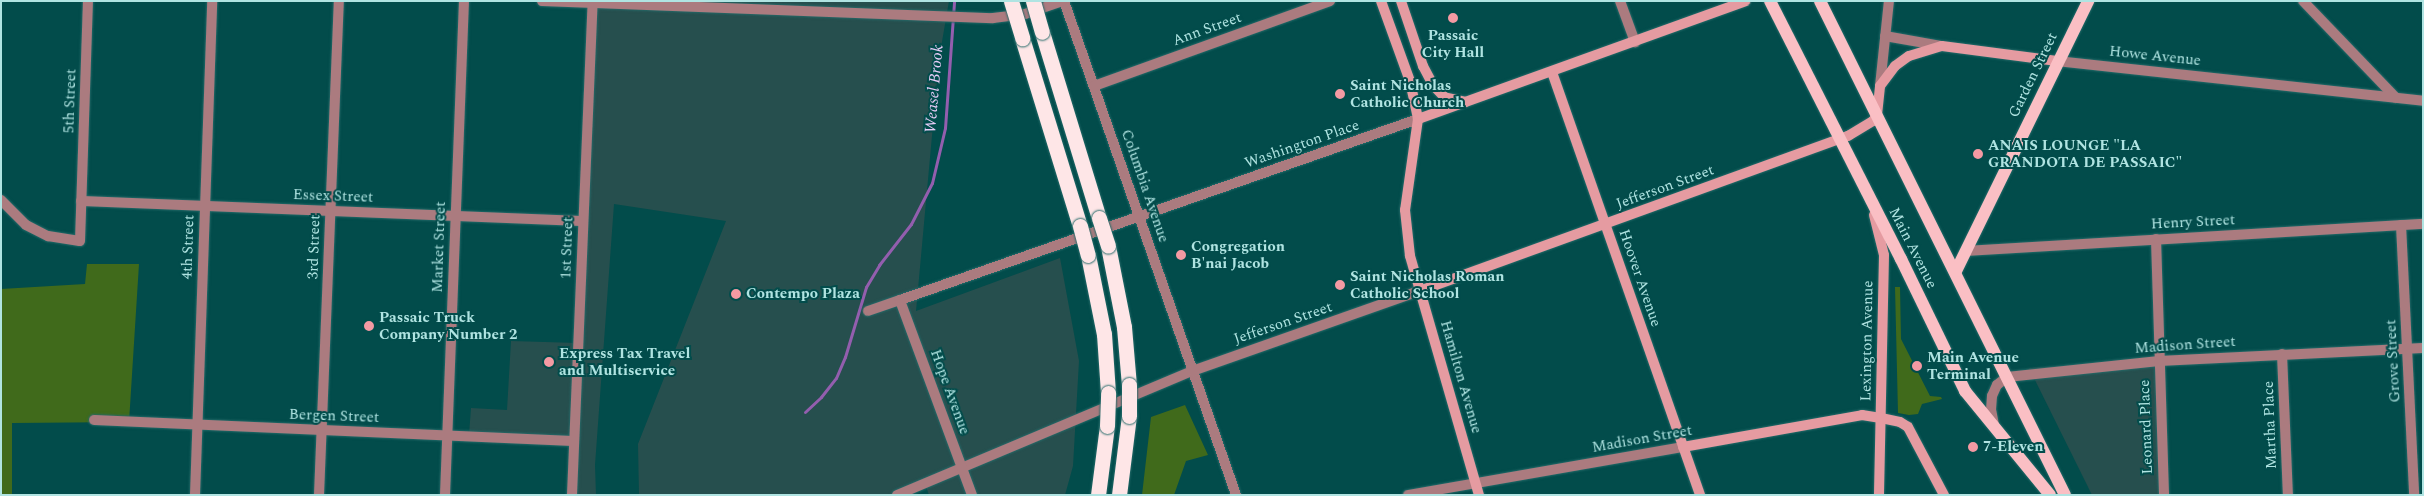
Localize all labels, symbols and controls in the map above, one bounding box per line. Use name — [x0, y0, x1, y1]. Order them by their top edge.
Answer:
street label: Ann Street — [1170, 8, 1244, 50]
marker: Passaic City Hall — [1447, 12, 1459, 24]
place label: Passaic City Hall — [1422, 26, 1484, 61]
street label: Garden Street — [2005, 30, 2061, 120]
street label: Howe Avenue — [2108, 42, 2202, 70]
water label: Weasel Brook — [921, 44, 947, 134]
street label: 5th Street — [60, 68, 80, 134]
place label: Saint Nicholas Catholic Church — [1350, 76, 1464, 111]
marker: Saint Nicholas Catholic Church — [1334, 88, 1346, 100]
street label: Washington Place — [1242, 116, 1362, 172]
street label: Columbia Avenue — [1117, 127, 1173, 245]
place label: ANAIS LOUNGE "LA GRANDOTA DE PASSAIC" — [1988, 136, 2182, 171]
marker: ANAIS LOUNGE "LA GRANDOTA DE PASSAIC" — [1972, 148, 1984, 160]
street label: Jefferson Street — [1614, 161, 1716, 213]
street label: Essex Street — [293, 186, 373, 206]
street label: Market Street — [428, 201, 450, 293]
street label: Main Avenue — [1885, 205, 1941, 291]
street label: Henry Street — [2150, 211, 2236, 233]
street label: 4th Street — [178, 214, 198, 280]
street label: 3rd Street — [304, 214, 324, 280]
street label: 1st Street — [557, 217, 577, 279]
street label: Hoover Avenue — [1615, 227, 1665, 329]
place label: Congregation B'nai Jacob — [1191, 237, 1285, 272]
marker: Congregation B'nai Jacob — [1175, 249, 1187, 261]
place label: Saint Nicholas Roman Catholic School — [1350, 267, 1505, 302]
marker: Saint Nicholas Roman Catholic School — [1334, 279, 1346, 291]
street label: Lexington Avenue — [1857, 280, 1877, 402]
place label: Contempo Plaza — [746, 285, 860, 303]
marker: Contempo Plaza — [730, 288, 742, 300]
street label: Jefferson Street — [1232, 298, 1334, 348]
place label: Passaic Truck Company Number 2 — [379, 308, 517, 343]
street label: Hamilton Avenue — [1436, 318, 1486, 436]
street label: Grove Street — [2382, 319, 2404, 403]
marker: Passaic Truck Company Number 2 — [363, 320, 375, 332]
street label: Madison Street — [2134, 332, 2236, 358]
place label: Express Tax Travel and Multiservice — [559, 344, 690, 379]
street label: Hope Avenue — [926, 347, 974, 437]
place label: Main Avenue Terminal — [1927, 348, 2019, 383]
marker: Express Tax Travel and Multiservice — [543, 356, 555, 368]
marker: Main Avenue Terminal — [1911, 360, 1923, 372]
street label: Leonard Place — [2135, 379, 2157, 475]
street label: Martha Place — [2259, 380, 2281, 470]
street label: Bergen Street — [289, 405, 379, 427]
street label: Madison Street — [1591, 421, 1693, 457]
place label: 7-Eleven — [1983, 438, 2043, 456]
marker: 7-Eleven — [1967, 441, 1979, 453]

